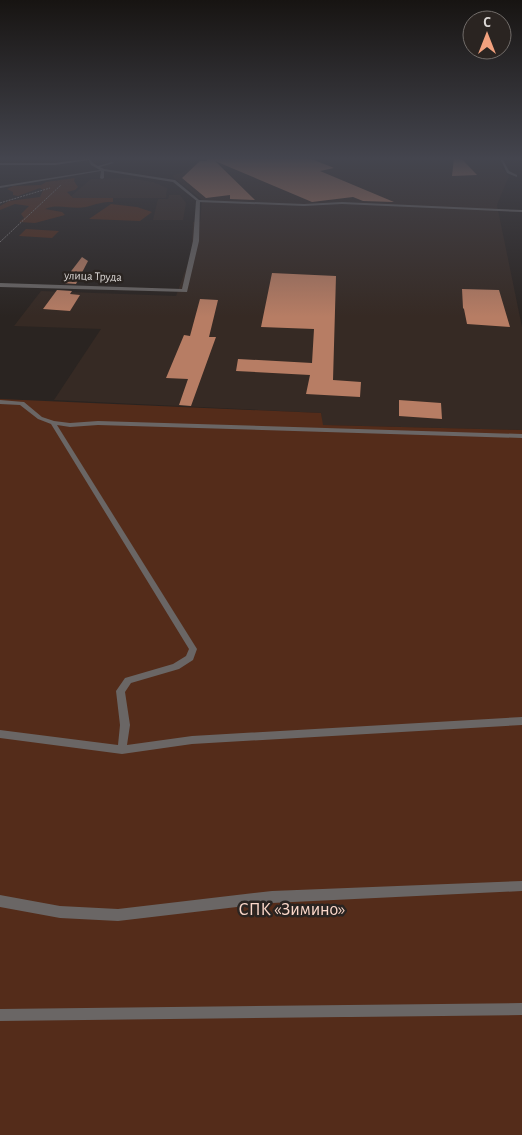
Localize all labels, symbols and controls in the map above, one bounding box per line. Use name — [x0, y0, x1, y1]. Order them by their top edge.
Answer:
north arrow — [462, 10, 512, 60]
text: С — [483, 16, 491, 30]
street label: улица Труда — [63, 269, 123, 284]
park label: СПК «Зимино» — [239, 901, 345, 919]

